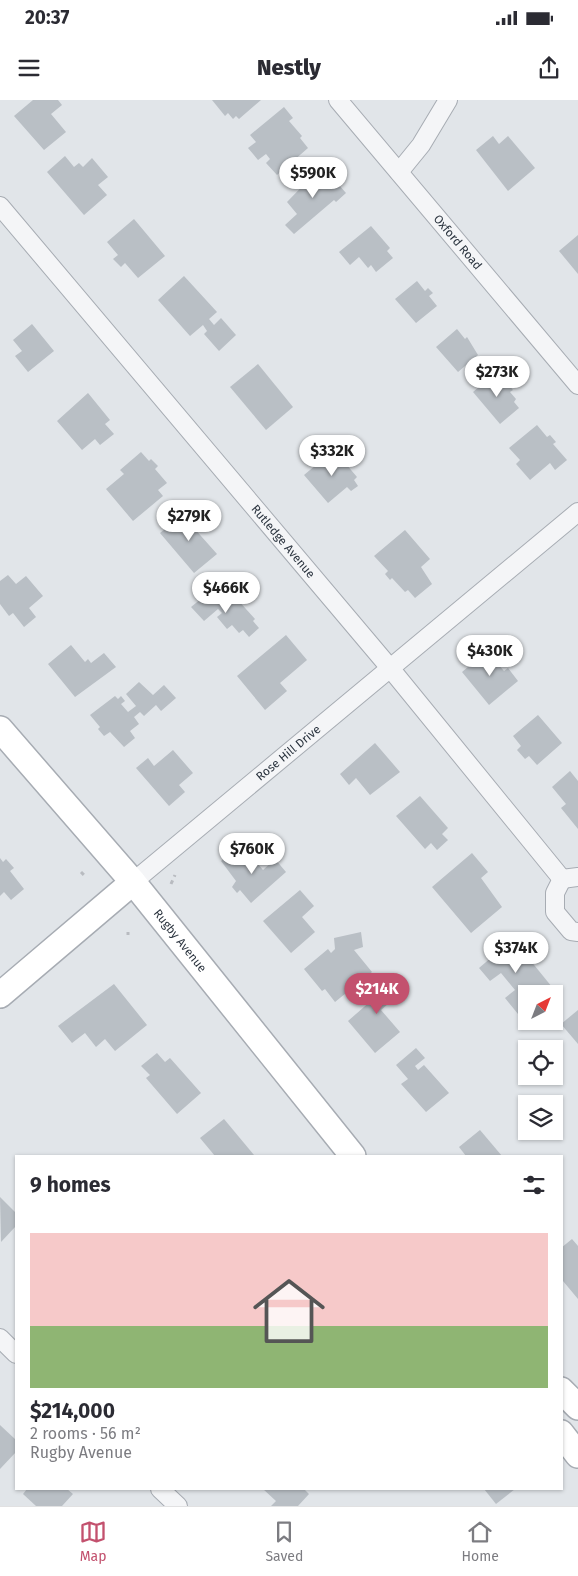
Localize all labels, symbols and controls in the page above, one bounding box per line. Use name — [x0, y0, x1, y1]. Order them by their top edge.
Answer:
text: 20:37 — [25, 6, 69, 29]
icon: menu — [15, 54, 43, 82]
text: Nestly — [257, 54, 321, 81]
icon: share — [535, 54, 563, 82]
pin: $590K — [278, 156, 348, 199]
text: $590K — [290, 163, 336, 182]
street label: Oxford Road — [431, 212, 485, 273]
pin: $273K — [462, 356, 532, 398]
text: $273K — [476, 362, 518, 381]
pin: $332K — [297, 434, 367, 477]
text: $332K — [310, 441, 354, 460]
pin: $279K — [154, 500, 224, 542]
street label: Rutledge Avenue — [248, 502, 318, 581]
text: $279K — [167, 506, 211, 525]
pin: $466K — [191, 572, 261, 614]
text: $466K — [203, 578, 249, 597]
pin: $430K — [455, 634, 525, 677]
text: $430K — [467, 641, 513, 660]
street label: Rose Hill Drive — [253, 722, 323, 784]
pin: $760K — [217, 832, 287, 875]
text: $760K — [230, 839, 274, 858]
street label: Rugby Avenue — [151, 906, 210, 975]
pin: $374K — [481, 932, 551, 974]
text: $374K — [494, 938, 538, 957]
pin: $214K — [342, 972, 412, 1015]
text: $214K — [355, 979, 399, 998]
north arrow — [518, 985, 562, 1030]
map controls — [518, 985, 563, 1140]
button: locate — [518, 1040, 563, 1085]
button: layers — [518, 1095, 563, 1140]
icon: filters — [520, 1171, 548, 1199]
text: 9 homes — [30, 1172, 111, 1198]
icon: home — [244, 1266, 334, 1356]
text: $214,000 — [30, 1398, 115, 1424]
text: 2 rooms · 56 m² — [30, 1424, 141, 1443]
text: Rugby Avenue — [30, 1443, 132, 1462]
tab: Map — [79, 1518, 107, 1565]
tab: Saved — [265, 1518, 303, 1565]
tab: Home — [462, 1518, 499, 1565]

